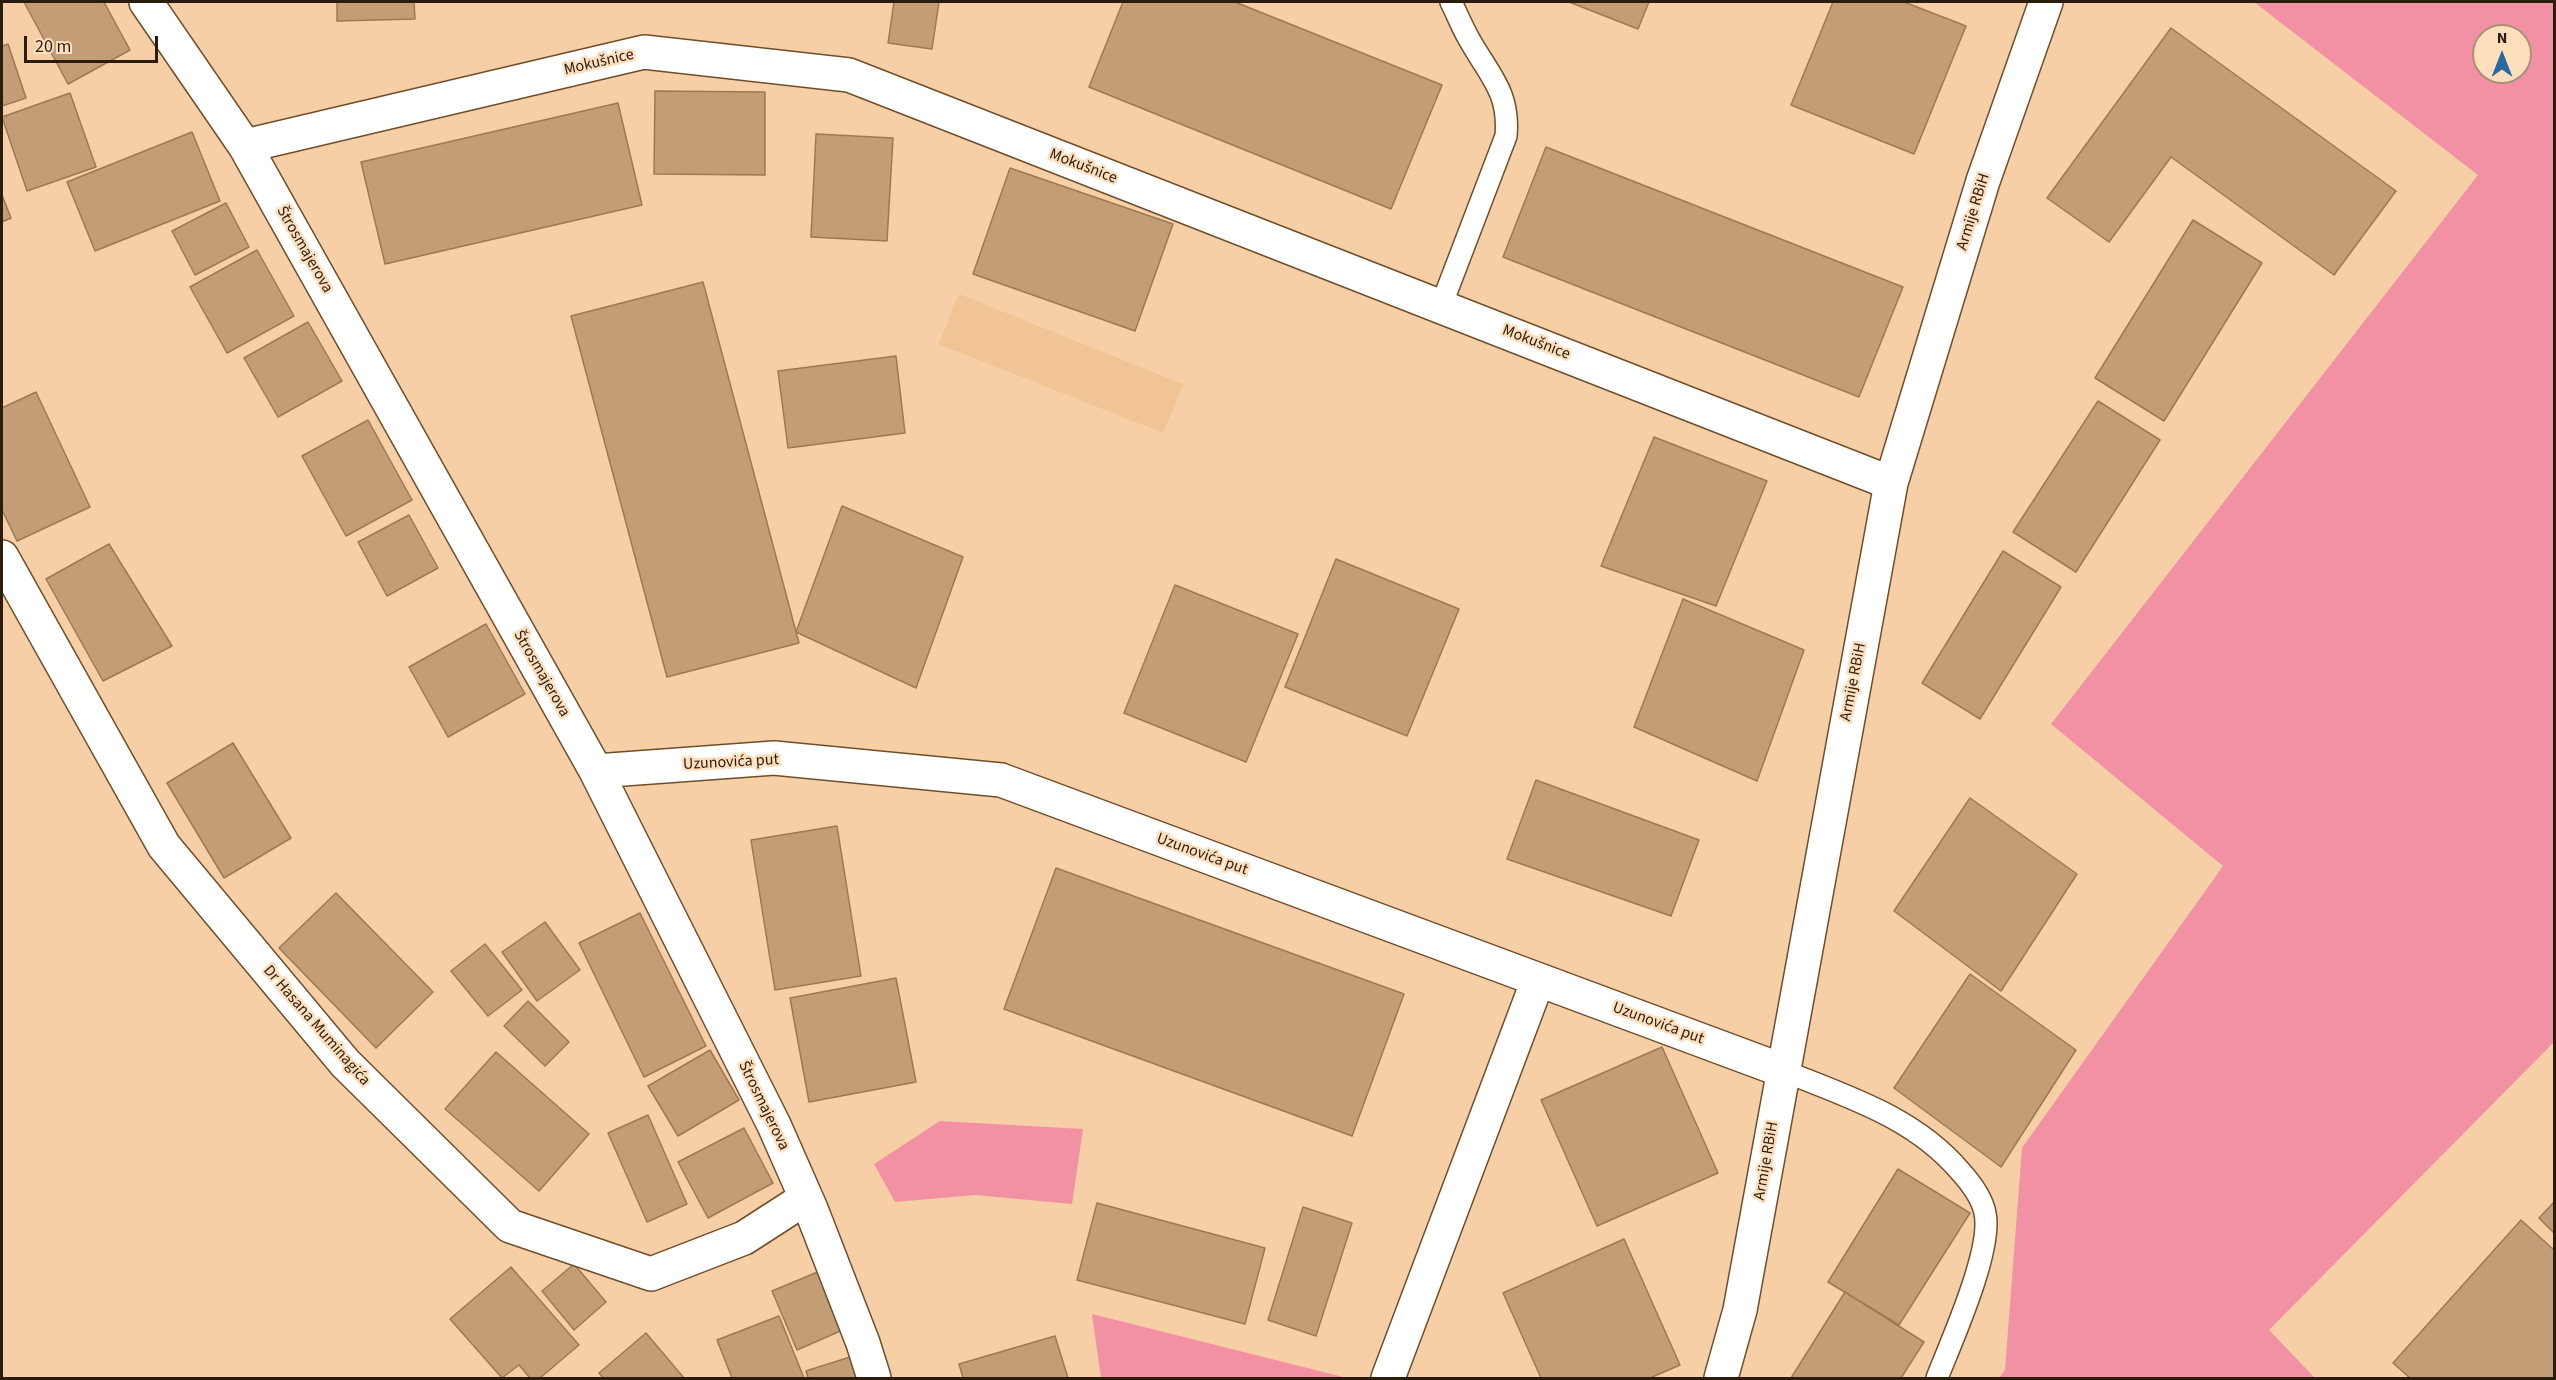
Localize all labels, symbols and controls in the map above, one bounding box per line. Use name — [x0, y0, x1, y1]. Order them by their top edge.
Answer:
scale bar — [27, 24, 160, 62]
north arrow — [2472, 24, 2532, 84]
text: N — [2497, 27, 2507, 49]
text: 20 m — [35, 34, 71, 59]
street label: Mokušnice — [562, 46, 636, 80]
street label: Mokušnice — [1046, 145, 1120, 189]
street label: Armije RBiH — [1953, 171, 1995, 253]
street label: Štrosmajerova — [272, 203, 336, 297]
street label: Mokušnice — [1499, 321, 1573, 365]
street label: Štrosmajerova — [509, 627, 573, 721]
street label: Armije RBiH — [1837, 641, 1871, 723]
street label: Uzunovića put — [683, 751, 779, 775]
street label: Uzunovića put — [1154, 830, 1250, 880]
street label: Dr Hasana Muminagića — [258, 962, 374, 1090]
street label: Uzunovića put — [1610, 999, 1706, 1049]
street label: Štrosmajerova — [733, 1058, 793, 1154]
street label: Armije RBiH — [1751, 1120, 1783, 1202]

